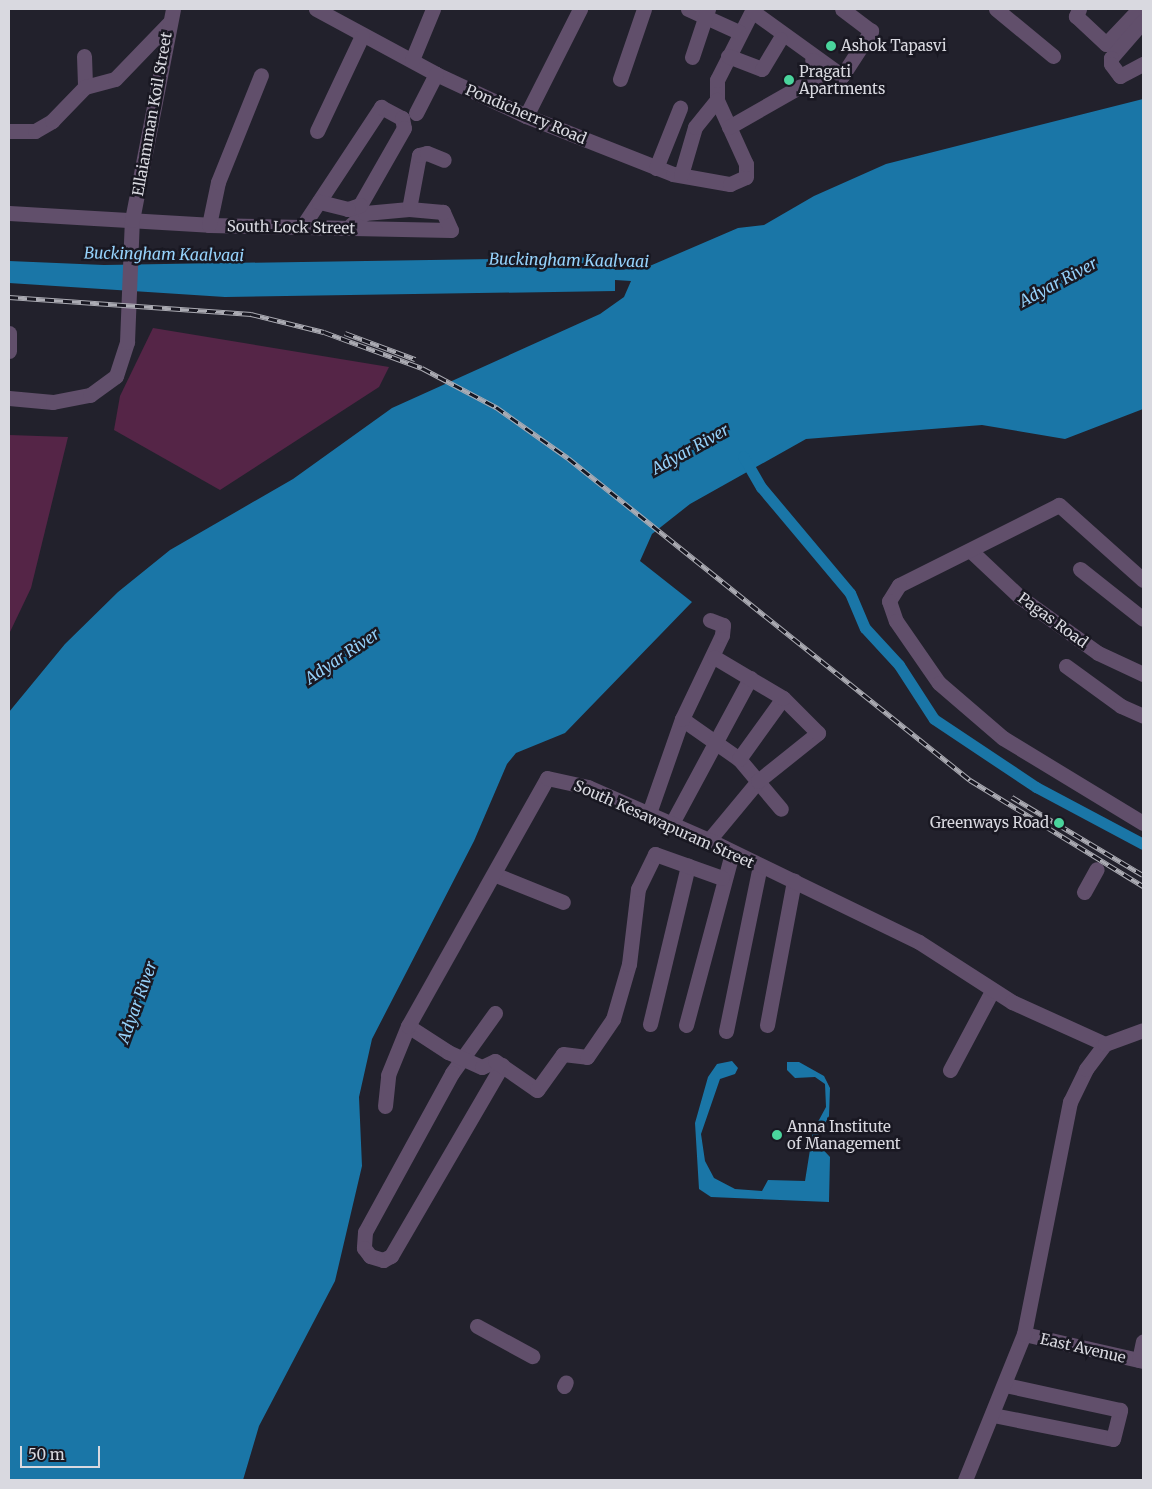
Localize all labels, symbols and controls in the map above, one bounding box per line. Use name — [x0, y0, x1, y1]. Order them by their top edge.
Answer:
street label: Ellaiamman Koil Street — [129, 31, 175, 197]
place label: Ashok Tapasvi — [841, 37, 947, 55]
marker: Ashok Tapasvi — [825, 40, 837, 52]
place label: Pragati Apartments — [799, 62, 885, 97]
marker: Pragati Apartments — [783, 74, 795, 86]
street label: Pondicherry Road — [463, 80, 589, 148]
street label: South Lock Street — [227, 217, 355, 237]
water label: Buckingham Kaalvaai — [84, 243, 244, 265]
water label: Buckingham Kaalvaai — [489, 249, 649, 271]
water label: Adyar River — [1016, 253, 1100, 311]
water label: Adyar River — [648, 420, 732, 478]
street label: Pagas Road — [1015, 589, 1091, 651]
water label: Adyar River — [301, 624, 383, 688]
street label: South Kesawapuram Street — [571, 776, 757, 872]
place label: Greenways Road — [930, 814, 1049, 832]
marker: Greenways Road — [1053, 817, 1065, 829]
water label: Adyar River — [113, 959, 161, 1045]
place label: Anna Institute of Management — [787, 1117, 901, 1152]
marker: Anna Institute of Management — [771, 1129, 783, 1141]
street label: East Avenue — [1038, 1329, 1128, 1367]
scale bar — [22, 1436, 102, 1468]
text: 50 m — [28, 1445, 65, 1464]

